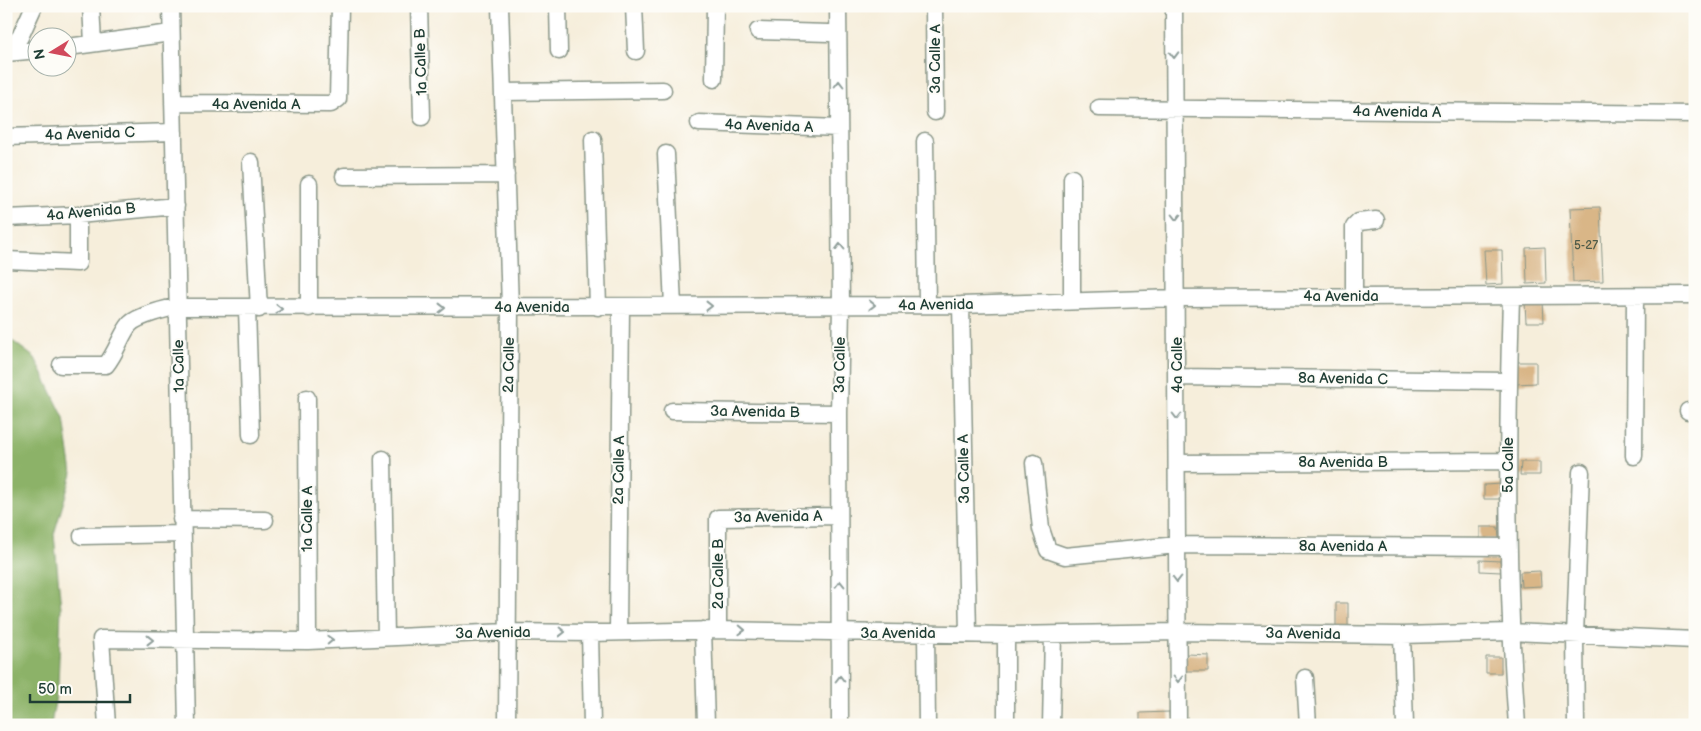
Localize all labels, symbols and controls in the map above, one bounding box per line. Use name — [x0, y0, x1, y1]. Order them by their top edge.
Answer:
street label: 3a Calle A — [926, 23, 945, 94]
north arrow — [28, 28, 78, 78]
street label: 1a Calle B — [410, 28, 432, 96]
text: N — [30, 48, 49, 61]
one-way arrow — [1169, 52, 1179, 59]
one-way arrow — [834, 80, 844, 88]
street label: 4a Avenida A — [212, 95, 301, 114]
street label: 4a Avenida A — [1353, 102, 1442, 122]
street label: 4a Avenida A — [724, 115, 814, 137]
street label: 4a Avenida C — [45, 123, 136, 145]
street label: 4a Avenida B — [45, 199, 137, 225]
one-way arrow — [1171, 214, 1181, 222]
house number: 5-27 — [1574, 238, 1598, 253]
one-way arrow — [835, 243, 845, 250]
street label: 4a Avenida — [1303, 287, 1379, 306]
street label: 4a Avenida — [898, 295, 974, 315]
street label: 4a Avenida — [494, 298, 570, 317]
one-way arrow — [868, 300, 876, 311]
one-way arrow — [706, 301, 714, 311]
one-way arrow — [276, 303, 284, 314]
one-way arrow — [438, 303, 446, 313]
street label: 2a Calle — [499, 337, 519, 393]
street label: 3a Calle — [830, 337, 850, 393]
street label: 4a Calle — [1168, 337, 1187, 393]
street label: 1a Calle — [169, 339, 189, 393]
street label: 8a Avenida C — [1298, 369, 1388, 389]
street label: 3a Avenida B — [710, 402, 800, 422]
one-way arrow — [1172, 413, 1182, 421]
street label: 3a Calle A — [954, 433, 974, 504]
street label: 2a Calle A — [609, 434, 629, 505]
street label: 5a Calle — [1499, 437, 1518, 493]
street label: 8a Avenida B — [1298, 453, 1388, 472]
street label: 1a Calle A — [298, 485, 317, 552]
street label: 3a Avenida A — [733, 507, 823, 527]
street label: 8a Avenida A — [1299, 537, 1388, 556]
street label: 2a Calle B — [709, 539, 728, 609]
one-way arrow — [1172, 576, 1182, 583]
one-way arrow — [835, 580, 845, 588]
street label: 3a Avenida — [455, 623, 531, 643]
street label: 3a Avenida — [860, 624, 936, 643]
street label: 3a Avenida — [1265, 624, 1341, 644]
one-way arrow — [738, 625, 746, 636]
one-way arrow — [558, 627, 566, 638]
one-way arrow — [326, 634, 334, 645]
one-way arrow — [146, 635, 154, 645]
scale bar — [30, 671, 130, 703]
one-way arrow — [835, 675, 845, 682]
one-way arrow — [1173, 675, 1183, 683]
text: 50 m — [38, 680, 72, 699]

